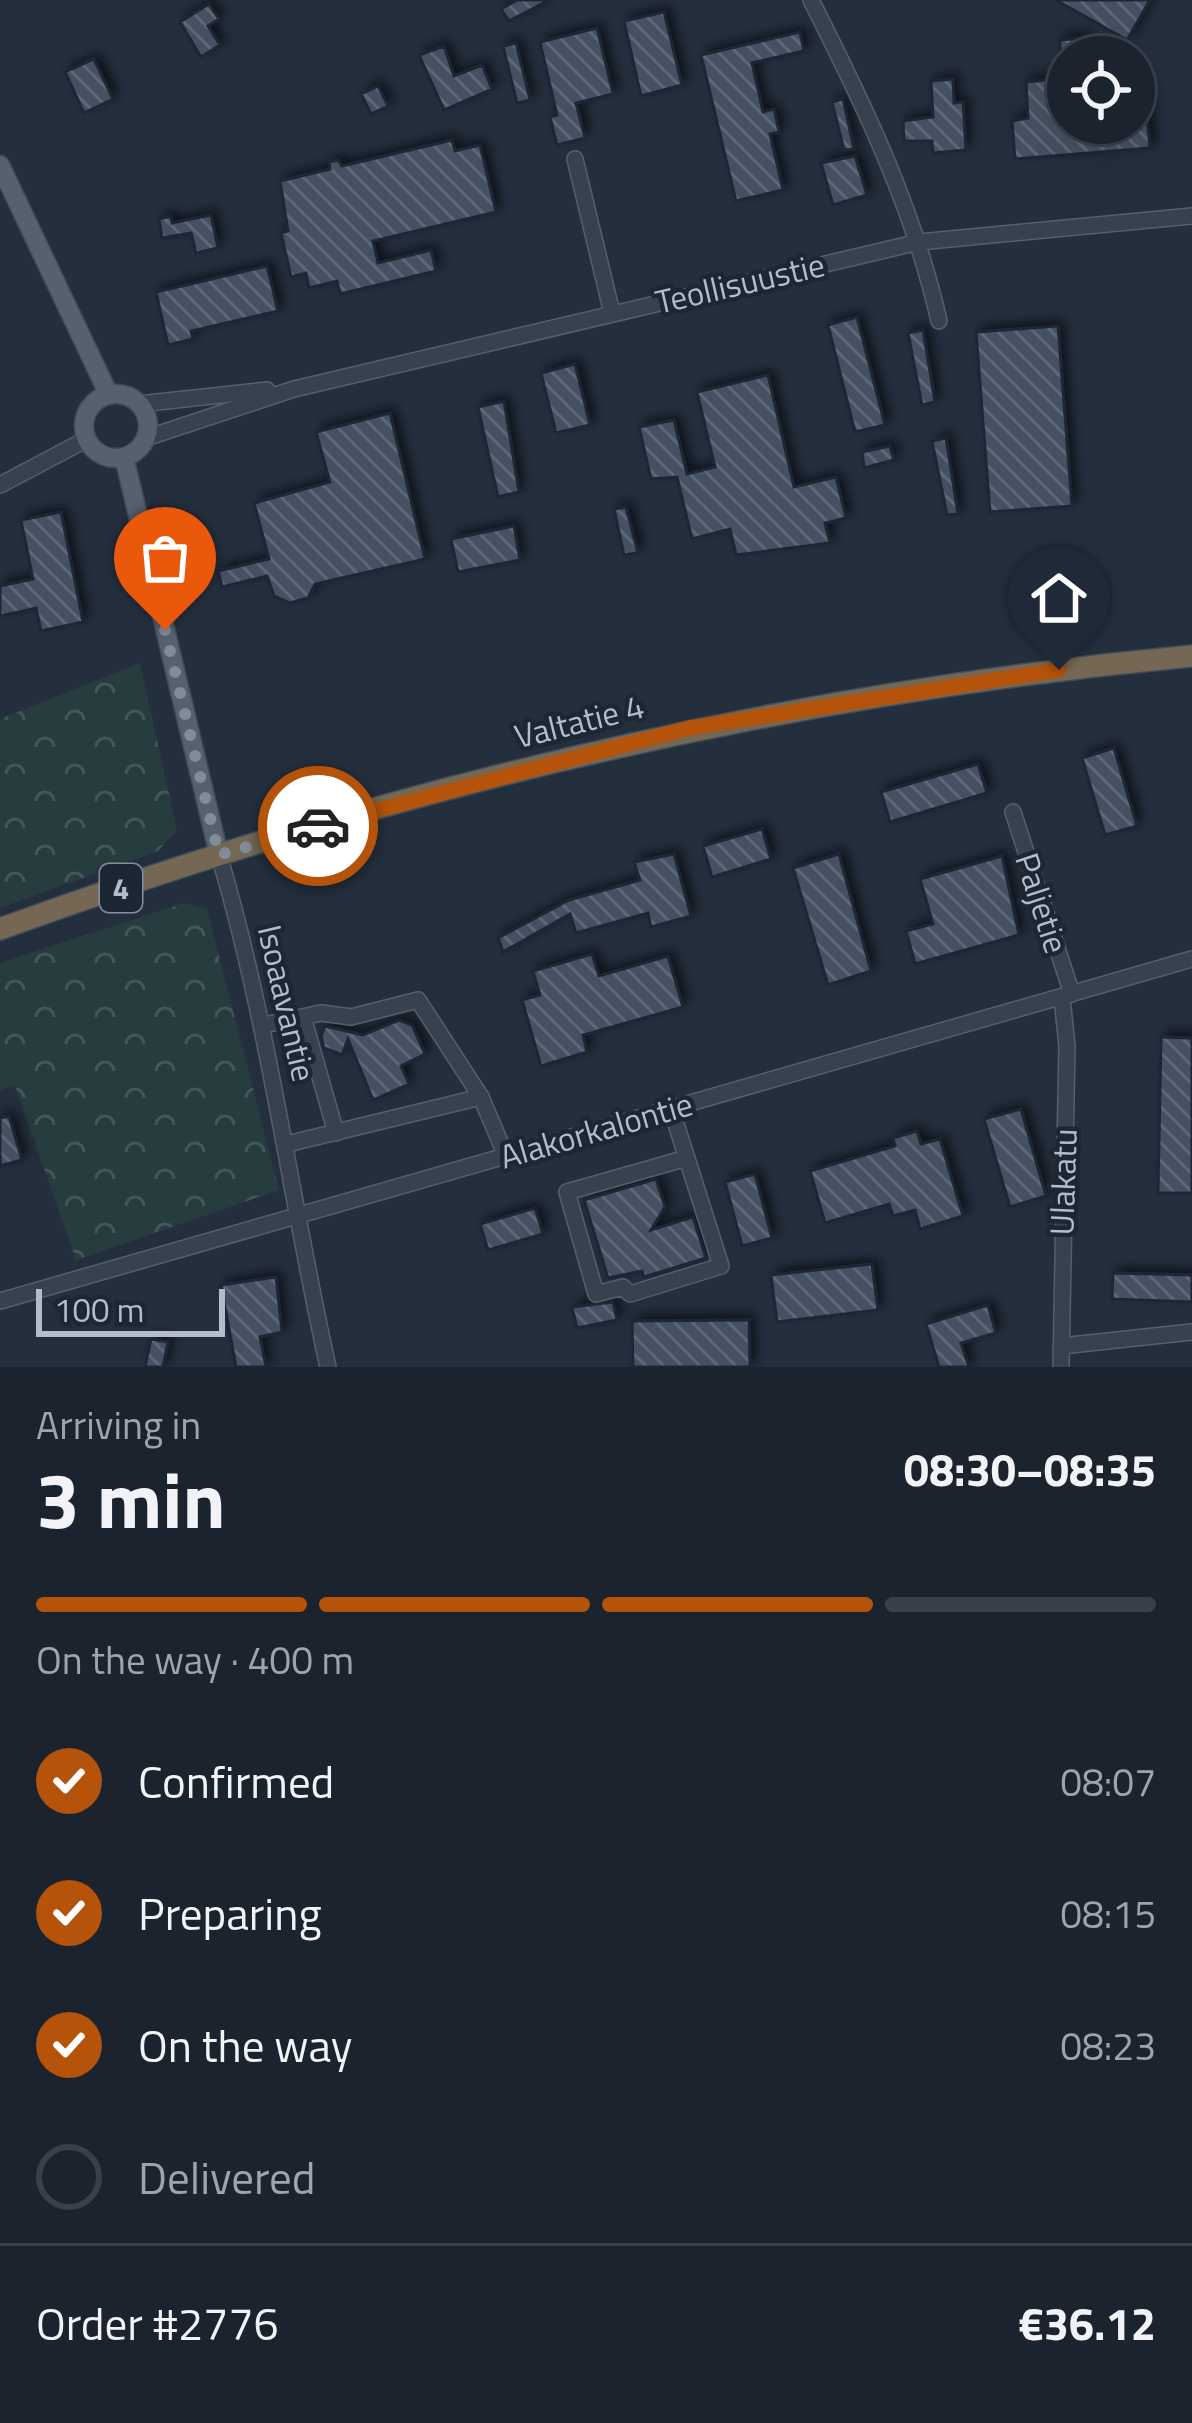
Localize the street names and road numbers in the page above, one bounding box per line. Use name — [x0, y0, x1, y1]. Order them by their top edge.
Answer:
street label: Teollisuustie — [651, 239, 829, 327]
street label: Valtatie 4 — [509, 681, 649, 761]
street label: Paljetie — [1002, 846, 1082, 960]
road number: 4 — [100, 864, 142, 912]
street label: Isoaavantie — [245, 920, 329, 1086]
street label: Alakorkalontie — [494, 1079, 698, 1181]
street label: Ulakatu — [1036, 1128, 1090, 1236]

